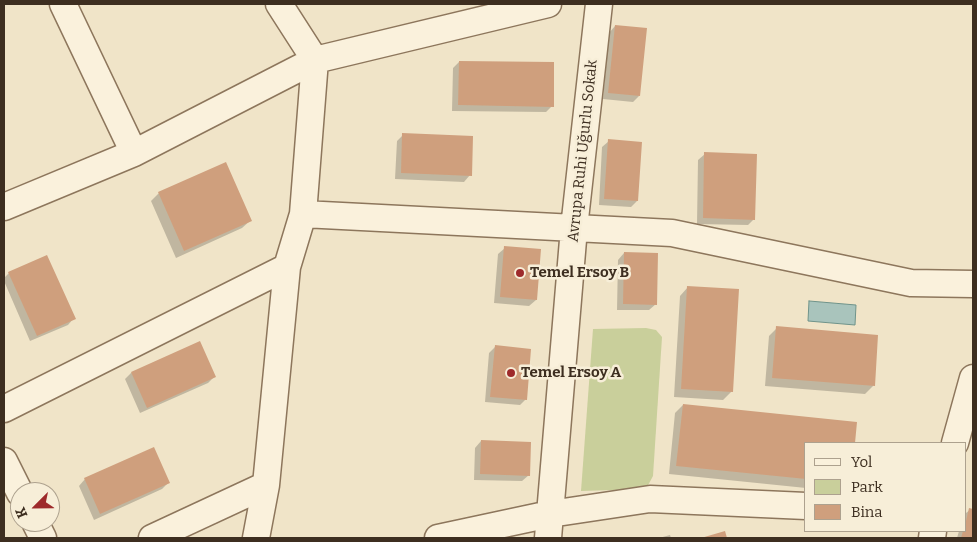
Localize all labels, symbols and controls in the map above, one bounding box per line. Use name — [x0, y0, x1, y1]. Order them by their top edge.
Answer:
street label: Avrupa Ruhi Uğurlu Sokak — [564, 59, 602, 243]
place label: Temel Ersoy B — [530, 264, 629, 282]
marker: Temel Ersoy B — [514, 267, 526, 279]
place label: Temel Ersoy A — [521, 364, 621, 382]
marker: Temel Ersoy A — [505, 367, 517, 379]
legend — [804, 442, 967, 532]
text: Yol — [851, 453, 872, 471]
text: Park — [851, 478, 883, 496]
north arrow — [10, 482, 60, 532]
text: Bina — [851, 503, 883, 521]
text: K — [12, 505, 31, 521]

